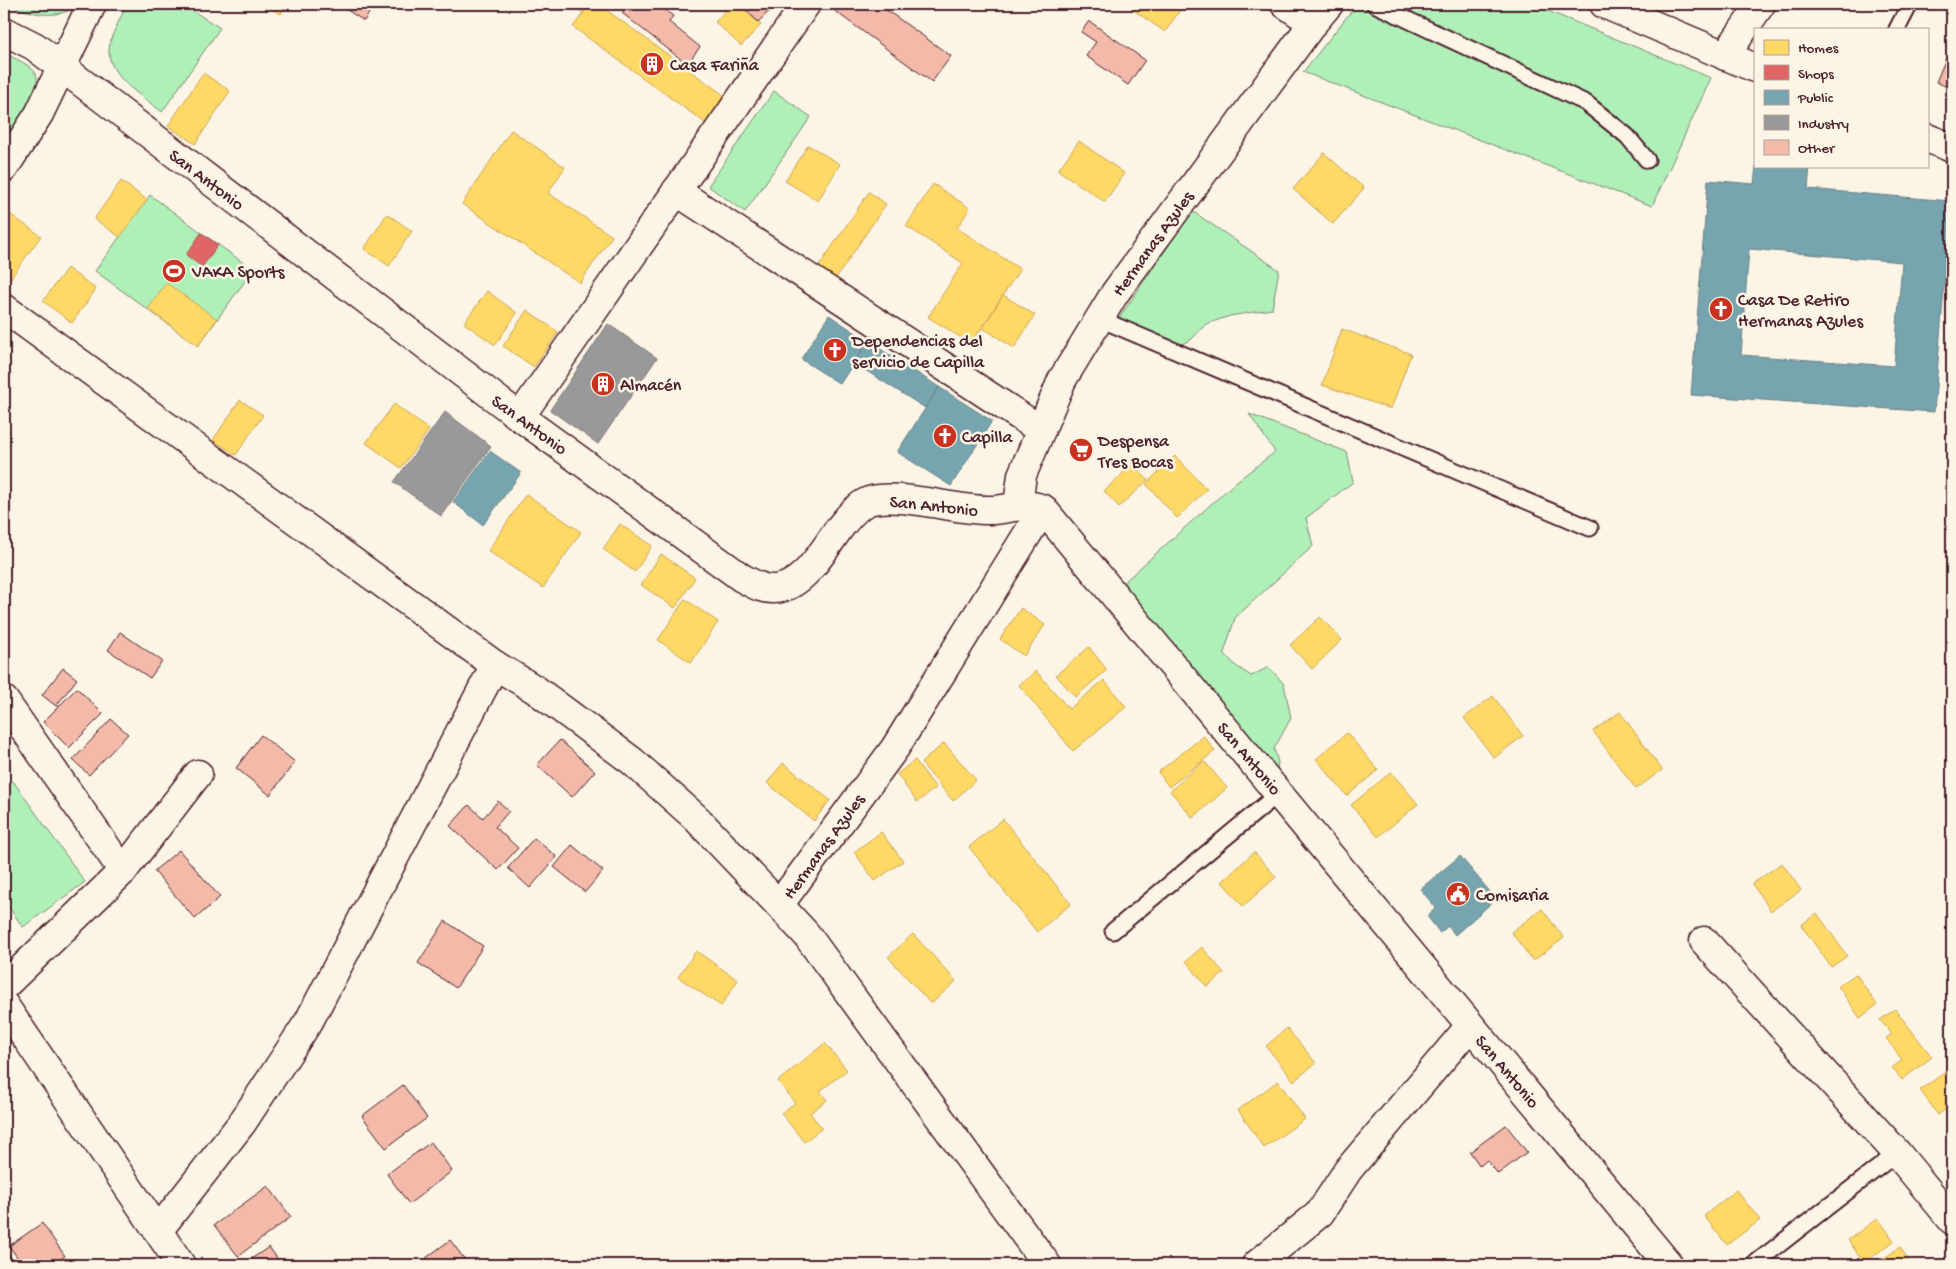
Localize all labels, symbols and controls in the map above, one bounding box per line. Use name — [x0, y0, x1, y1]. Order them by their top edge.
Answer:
legend — [1754, 28, 1928, 168]
text: Homes — [1798, 40, 1839, 58]
building icon: Casa Fariña — [639, 51, 665, 77]
place label: Casa Fariña — [670, 56, 760, 77]
text: Shops — [1798, 66, 1834, 84]
text: Public — [1797, 90, 1834, 108]
text: Industry — [1798, 116, 1850, 134]
text: Other — [1798, 140, 1836, 158]
street label: San Antonio — [164, 146, 247, 216]
street label: Hermanas Azules — [1109, 187, 1200, 301]
sports icon: VAKA Sports — [161, 258, 187, 284]
place label: VAKA Sports — [191, 263, 286, 284]
place label: Casa De Retiro Hermanas Azules — [1738, 291, 1864, 333]
church icon: Casa De Retiro Hermanas Azules — [1708, 296, 1734, 322]
place label: Dependencias del servicio de Capilla — [851, 332, 985, 374]
church icon: Dependencias del servicio de Capilla — [822, 337, 848, 363]
building icon: Almacén — [590, 371, 616, 397]
place label: Almacén — [620, 376, 682, 397]
street label: San Antonio — [486, 391, 571, 461]
church icon: Capilla — [932, 423, 958, 449]
place label: Capilla — [962, 428, 1013, 449]
place label: Despensa Tres Bocas — [1097, 432, 1174, 474]
supermarket icon: Despensa Tres Bocas — [1068, 437, 1094, 463]
street label: San Antonio — [888, 492, 979, 523]
street label: San Antonio — [1211, 719, 1285, 800]
street label: Hermanas Azules — [780, 790, 871, 904]
public building icon: Comisaria — [1445, 881, 1471, 907]
place label: Comisaria — [1476, 886, 1550, 907]
street label: San Antonio — [1469, 1032, 1543, 1113]

